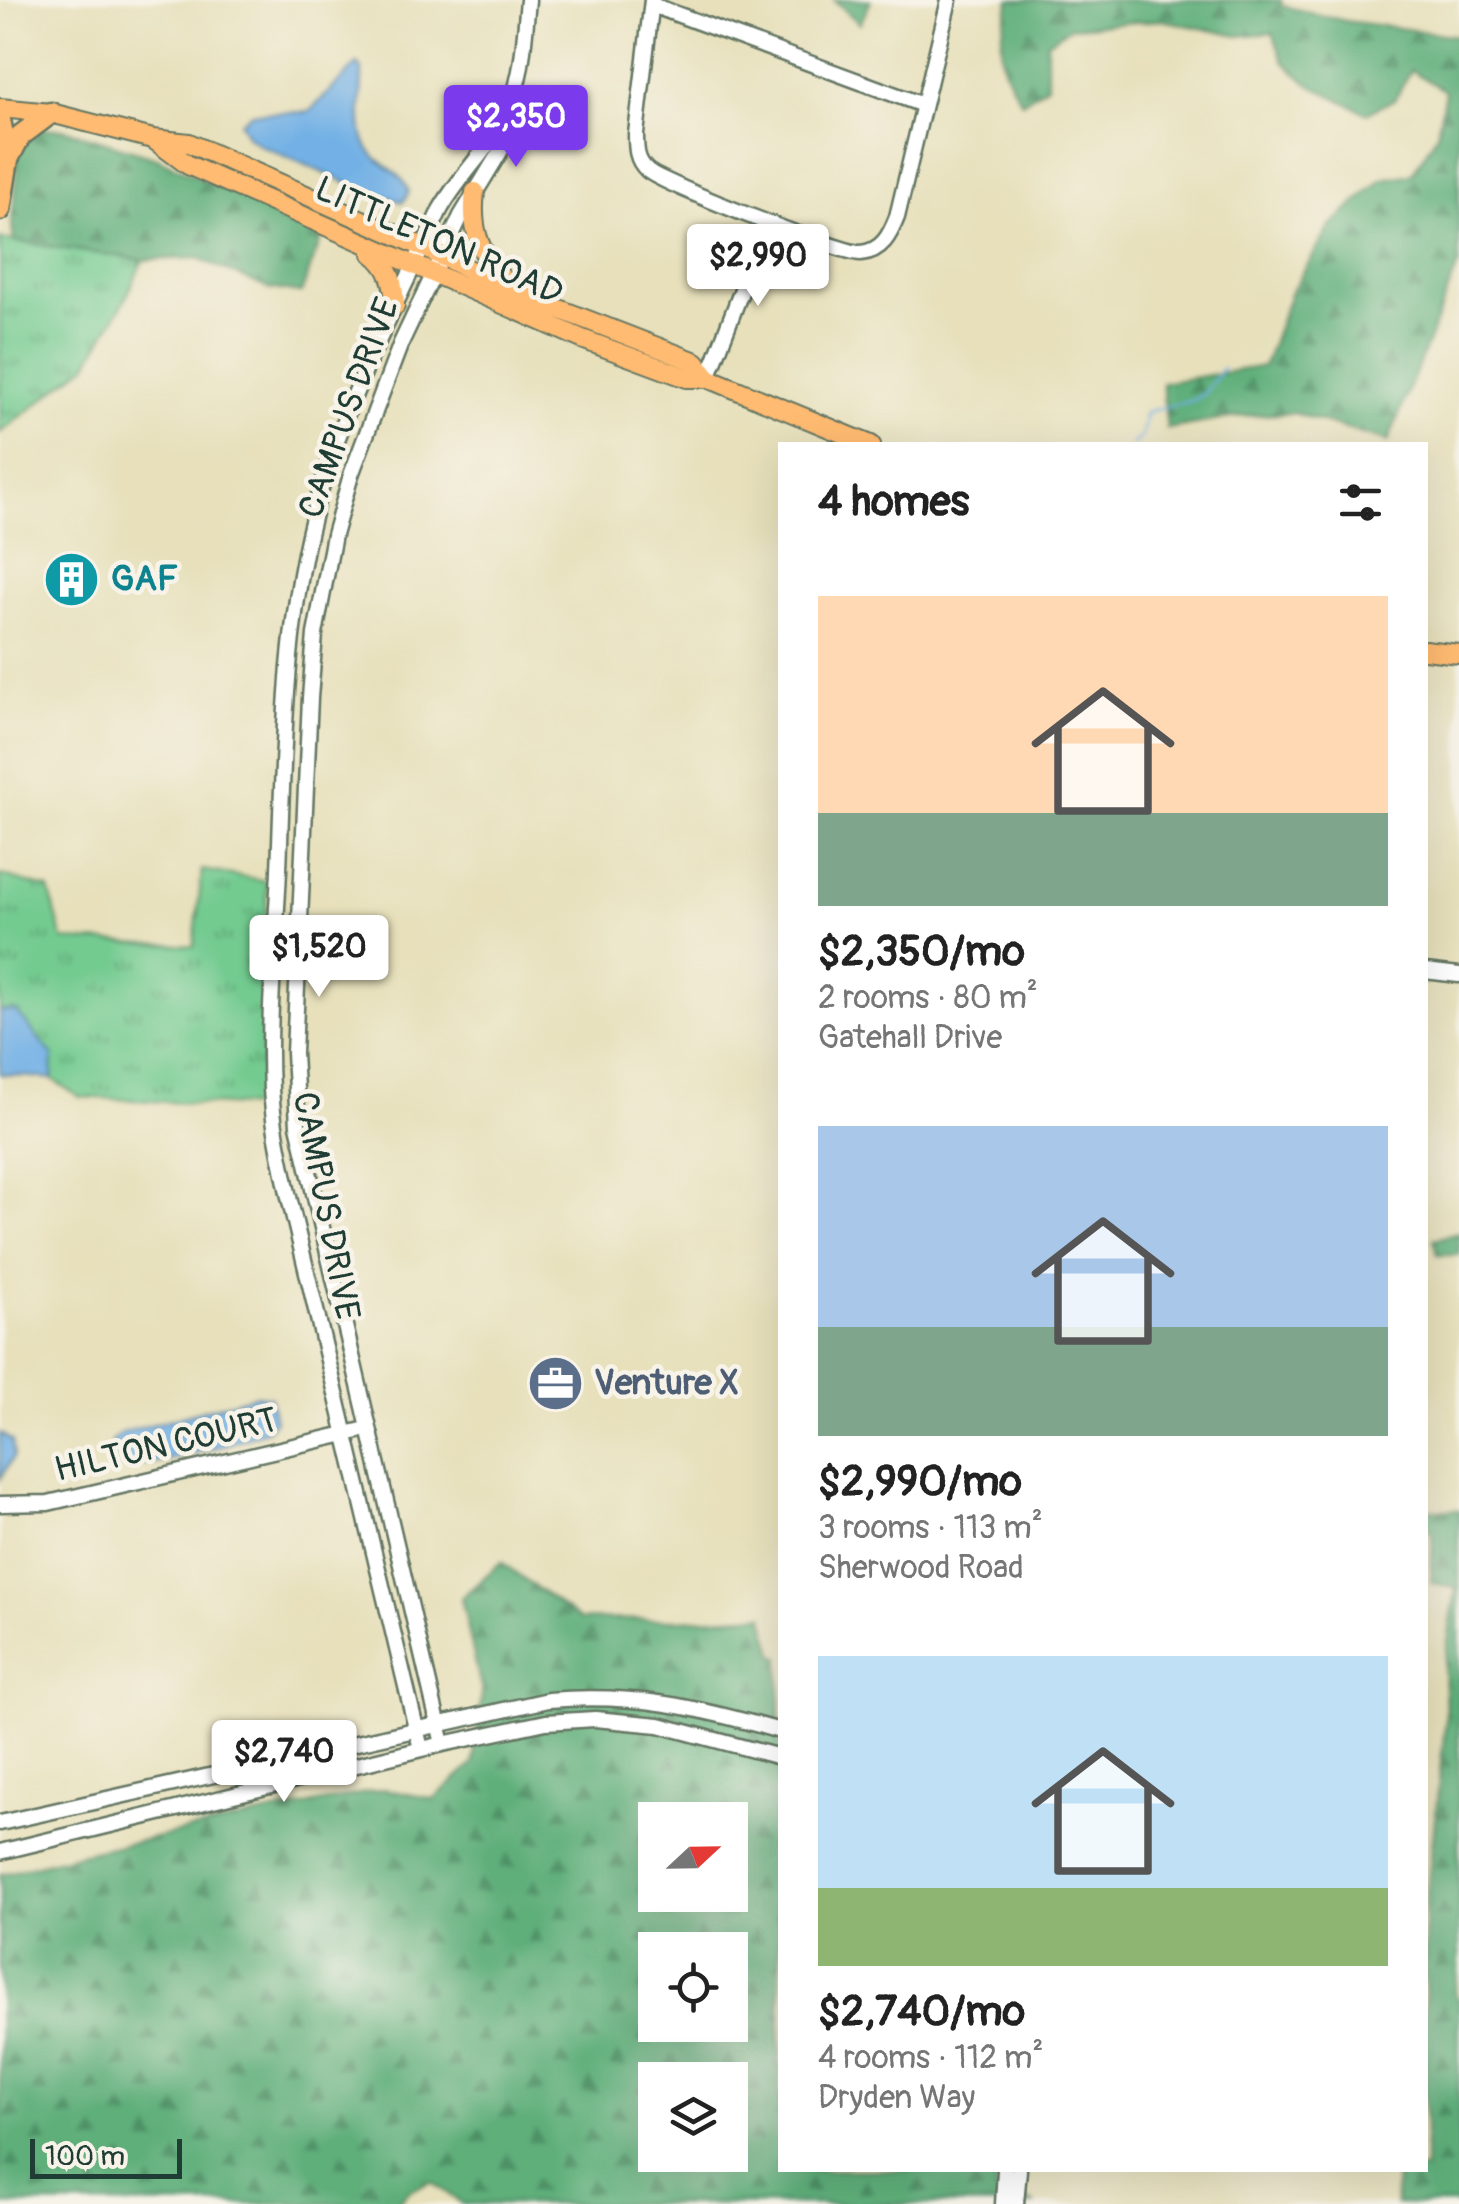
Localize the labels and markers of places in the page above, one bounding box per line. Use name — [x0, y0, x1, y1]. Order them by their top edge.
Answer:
pin: $2,350 — [435, 85, 597, 170]
pin: $2,990 — [677, 224, 839, 309]
building icon: GAF — [42, 549, 102, 609]
place label: GAF — [111, 557, 178, 601]
pin: $1,520 — [238, 915, 400, 1000]
office icon: Venture X — [525, 1353, 585, 1413]
place label: Venture X — [594, 1361, 739, 1405]
pin: $2,740 — [203, 1720, 365, 1805]

